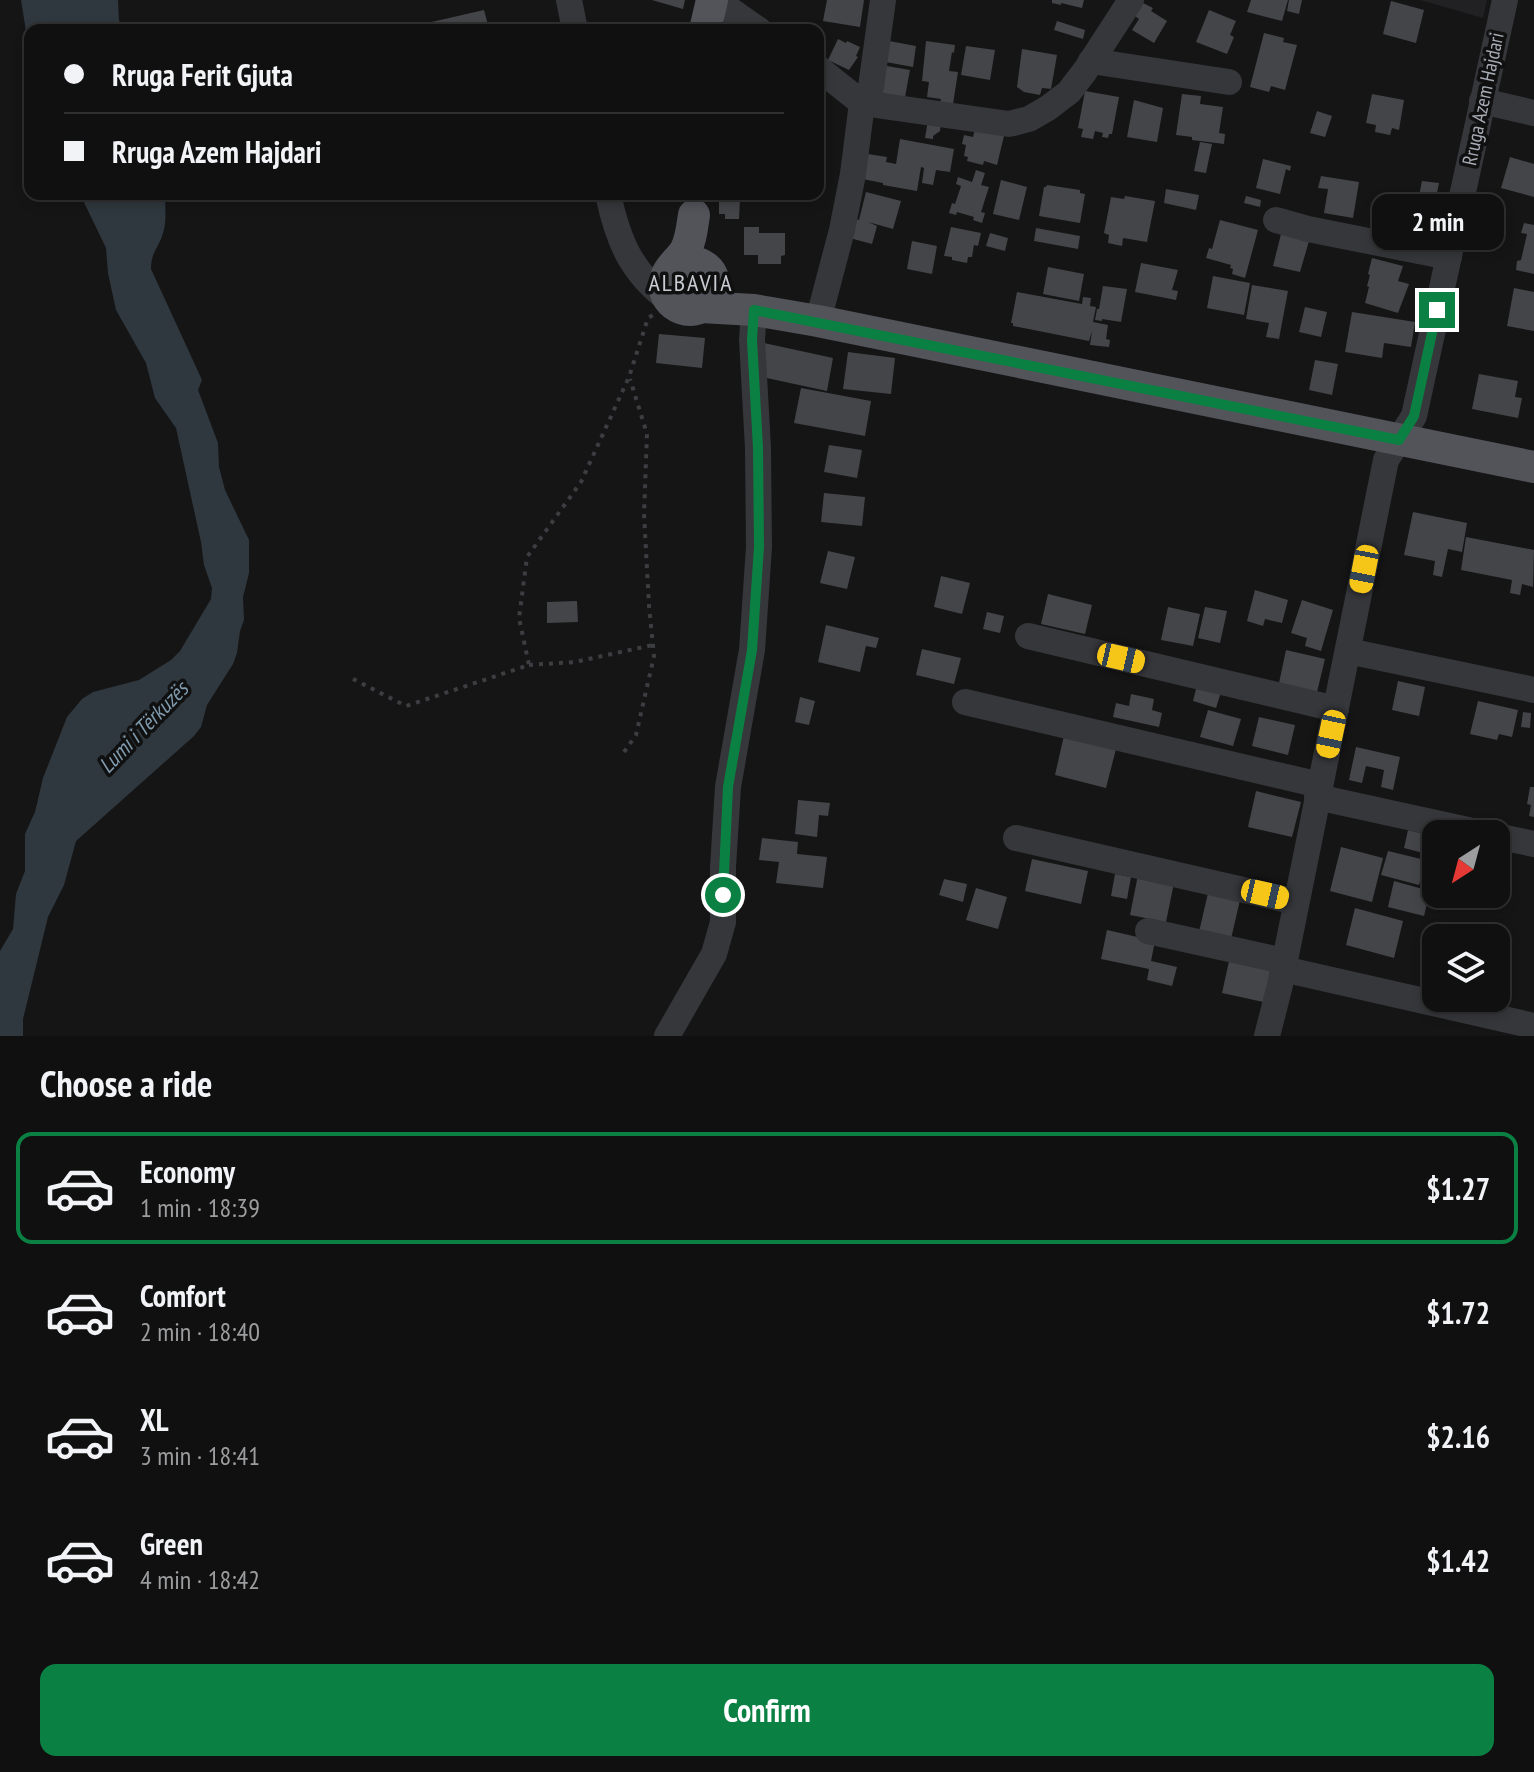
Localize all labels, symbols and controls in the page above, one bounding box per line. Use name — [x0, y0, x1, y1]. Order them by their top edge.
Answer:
street label: Rruga Azem Hajdari — [1456, 30, 1510, 168]
text: Rruga Ferit Gjuta — [112, 55, 293, 94]
text: Rruga Azem Hajdari — [112, 132, 322, 171]
callout: 2 min — [1371, 194, 1503, 250]
text: 2 min — [1412, 205, 1464, 238]
district label: ALBAVIA — [648, 267, 734, 298]
route end — [1419, 292, 1455, 328]
car — [1348, 543, 1380, 595]
car — [1095, 641, 1147, 675]
water label: Lumi i Tërkuzës — [92, 673, 195, 779]
car — [1314, 708, 1348, 760]
north arrow — [1422, 820, 1510, 908]
map controls — [1422, 820, 1510, 1012]
route start — [705, 877, 741, 913]
car — [1239, 877, 1291, 911]
button: layers — [1422, 924, 1510, 1012]
text: Choose a ride — [40, 1060, 212, 1107]
icon: car — [44, 1152, 116, 1224]
text: Economy — [140, 1152, 235, 1191]
text: $1.27 — [1426, 1169, 1490, 1208]
text: 1 min · 18:39 — [140, 1191, 260, 1224]
icon: car — [44, 1276, 116, 1348]
text: Comfort — [140, 1276, 226, 1315]
text: $1.72 — [1426, 1293, 1490, 1332]
text: 2 min · 18:40 — [140, 1315, 260, 1348]
icon: car — [44, 1400, 116, 1472]
text: XL — [140, 1400, 169, 1439]
text: $2.16 — [1426, 1417, 1490, 1456]
text: 3 min · 18:41 — [140, 1439, 260, 1472]
icon: car — [44, 1524, 116, 1596]
text: Green — [140, 1524, 203, 1563]
text: $1.42 — [1426, 1541, 1490, 1580]
text: 4 min · 18:42 — [140, 1563, 260, 1596]
button: Confirm — [40, 1664, 1494, 1756]

